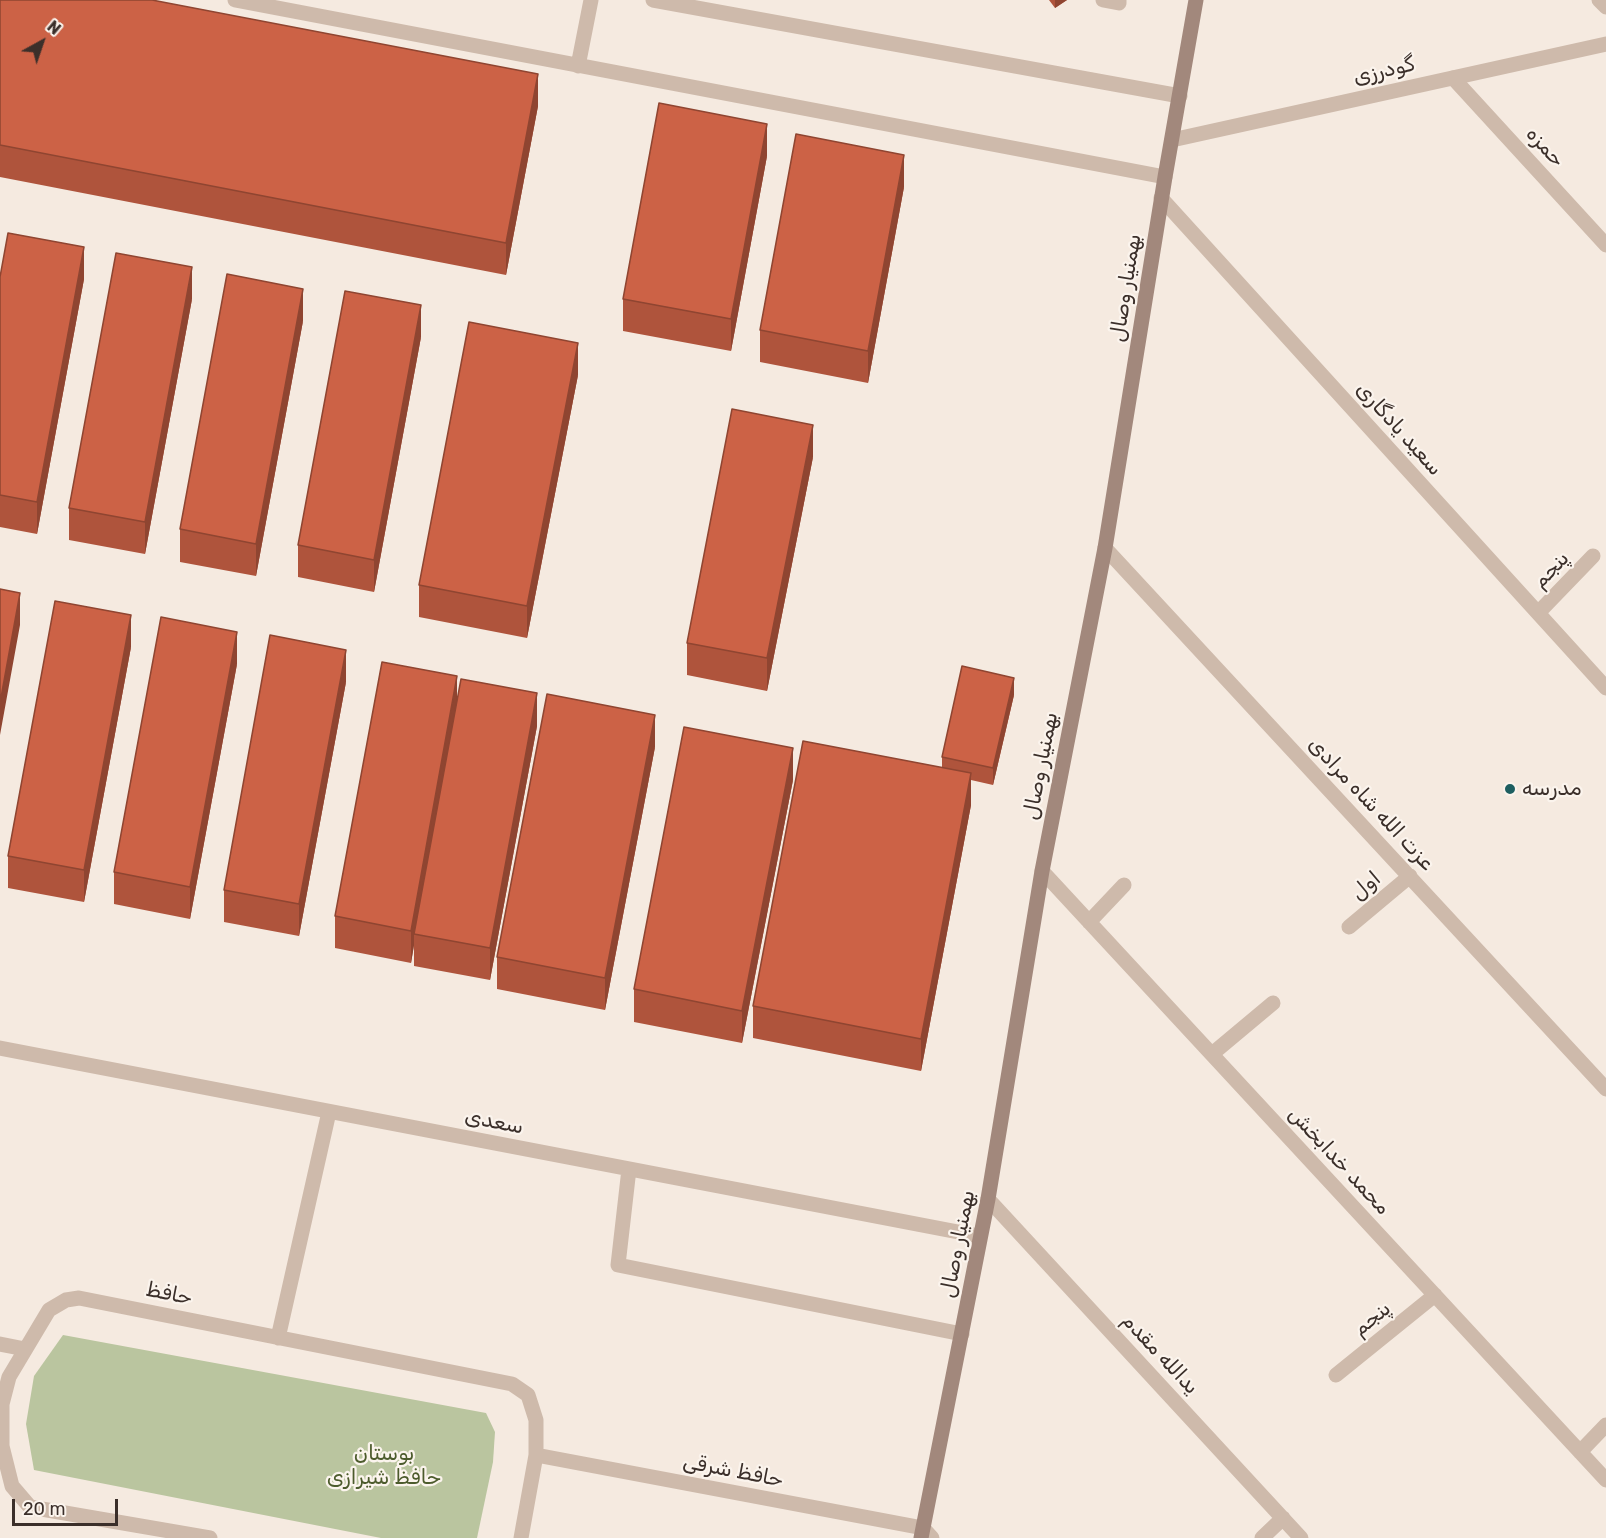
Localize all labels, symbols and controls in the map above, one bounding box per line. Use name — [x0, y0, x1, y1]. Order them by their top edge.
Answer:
north arrow — [12, 12, 72, 72]
text: N — [43, 17, 64, 39]
street label: گودرزی — [1351, 52, 1417, 90]
street label: حمزه — [1520, 122, 1570, 172]
street label: بهمنیار وصال — [1105, 232, 1147, 344]
street label: سعید یادگاری — [1350, 377, 1448, 481]
street label: پنجم — [1527, 546, 1575, 594]
street label: بهمنیار وصال — [1018, 710, 1064, 822]
street label: عزت الله شاه مرادی — [1303, 732, 1439, 876]
place label: مدرسه — [1522, 776, 1582, 802]
marker: مدرسه — [1503, 782, 1517, 796]
street label: اول — [1346, 866, 1386, 906]
street label: محمد خدابخش — [1283, 1102, 1395, 1220]
street label: سعدی — [462, 1104, 526, 1140]
street label: بهمنیار وصال — [935, 1188, 981, 1300]
street label: حافظ — [144, 1277, 194, 1311]
street label: پنجم — [1348, 1296, 1396, 1342]
street label: یدالله مقدم — [1116, 1308, 1204, 1400]
park label: بوستان حافظ شیرازی — [327, 1441, 441, 1491]
street label: حافظ شرقی — [681, 1449, 785, 1493]
scale bar — [15, 1487, 122, 1525]
text: 20 m — [23, 1498, 65, 1520]

